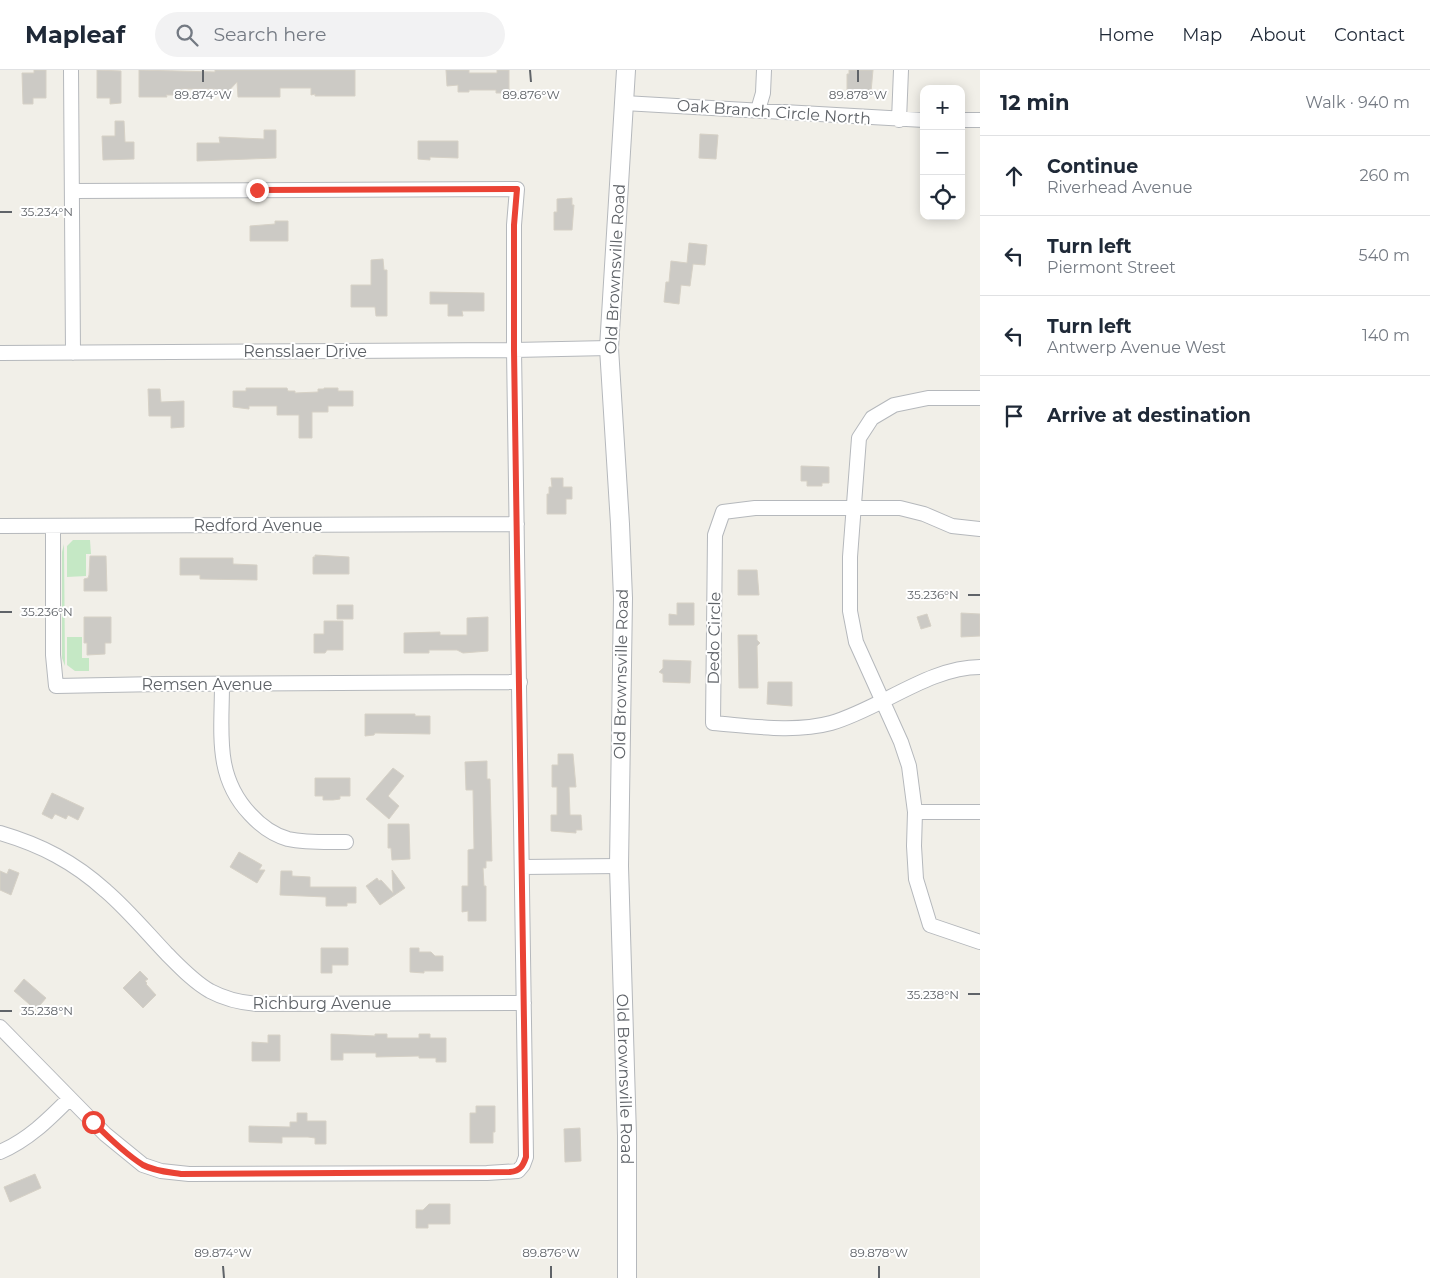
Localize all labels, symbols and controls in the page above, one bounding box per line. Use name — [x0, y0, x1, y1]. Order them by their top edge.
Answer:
search box — [155, 12, 505, 57]
text: Mapleaf — [25, 20, 125, 49]
icon: search — [173, 21, 201, 49]
text: Search here — [213, 23, 326, 46]
text: Home — [1098, 24, 1154, 46]
text: Map — [1182, 24, 1222, 46]
text: About — [1250, 24, 1306, 46]
text: Contact — [1334, 24, 1405, 46]
map controls — [920, 85, 965, 220]
button: + — [920, 85, 965, 130]
text: 89.874°W — [174, 87, 232, 102]
text: 89.876°W — [502, 87, 560, 102]
text: 89.878°W — [829, 87, 887, 102]
text: 12 min — [1000, 90, 1069, 115]
text: Walk · 940 m — [1305, 93, 1410, 112]
street label: Oak Branch Circle North — [676, 96, 872, 128]
button: − — [920, 130, 965, 175]
text: Continue — [1047, 155, 1138, 178]
icon: ahead — [1000, 162, 1028, 190]
text: 260 m — [1359, 166, 1410, 185]
button: locate — [920, 175, 965, 220]
text: Riverhead Avenue — [1047, 178, 1192, 197]
route end — [246, 179, 269, 202]
street label: Old Brownsville Road — [601, 183, 629, 355]
text: 35.234°N — [21, 204, 73, 219]
text: Turn left — [1047, 235, 1132, 258]
icon: left — [1000, 242, 1028, 270]
text: 540 m — [1359, 246, 1410, 265]
text: Piermont Street — [1047, 258, 1176, 277]
text: Turn left — [1047, 315, 1132, 338]
icon: left — [1000, 322, 1028, 350]
text: 140 m — [1362, 326, 1410, 345]
text: Antwerp Avenue West — [1047, 338, 1226, 357]
street label: Rensslaer Drive — [243, 342, 367, 361]
icon: arrive — [1000, 402, 1028, 430]
text: Arrive at destination — [1047, 404, 1251, 427]
street label: Redford Avenue — [193, 516, 323, 535]
text: 35.236°N — [907, 587, 959, 602]
street label: Old Brownsville Road — [610, 589, 632, 759]
street label: Dedo Circle — [704, 592, 724, 684]
text: 35.236°N — [21, 604, 73, 619]
street label: Remsen Avenue — [141, 675, 273, 694]
text: 35.238°N — [907, 987, 959, 1002]
street label: Old Brownsville Road — [613, 993, 637, 1164]
street label: Richburg Avenue — [253, 994, 391, 1013]
text: 35.238°N — [21, 1003, 73, 1018]
route start — [82, 1111, 105, 1134]
text: 89.874°W — [194, 1245, 252, 1260]
text: 89.876°W — [522, 1245, 580, 1260]
text: 89.878°W — [850, 1245, 908, 1260]

